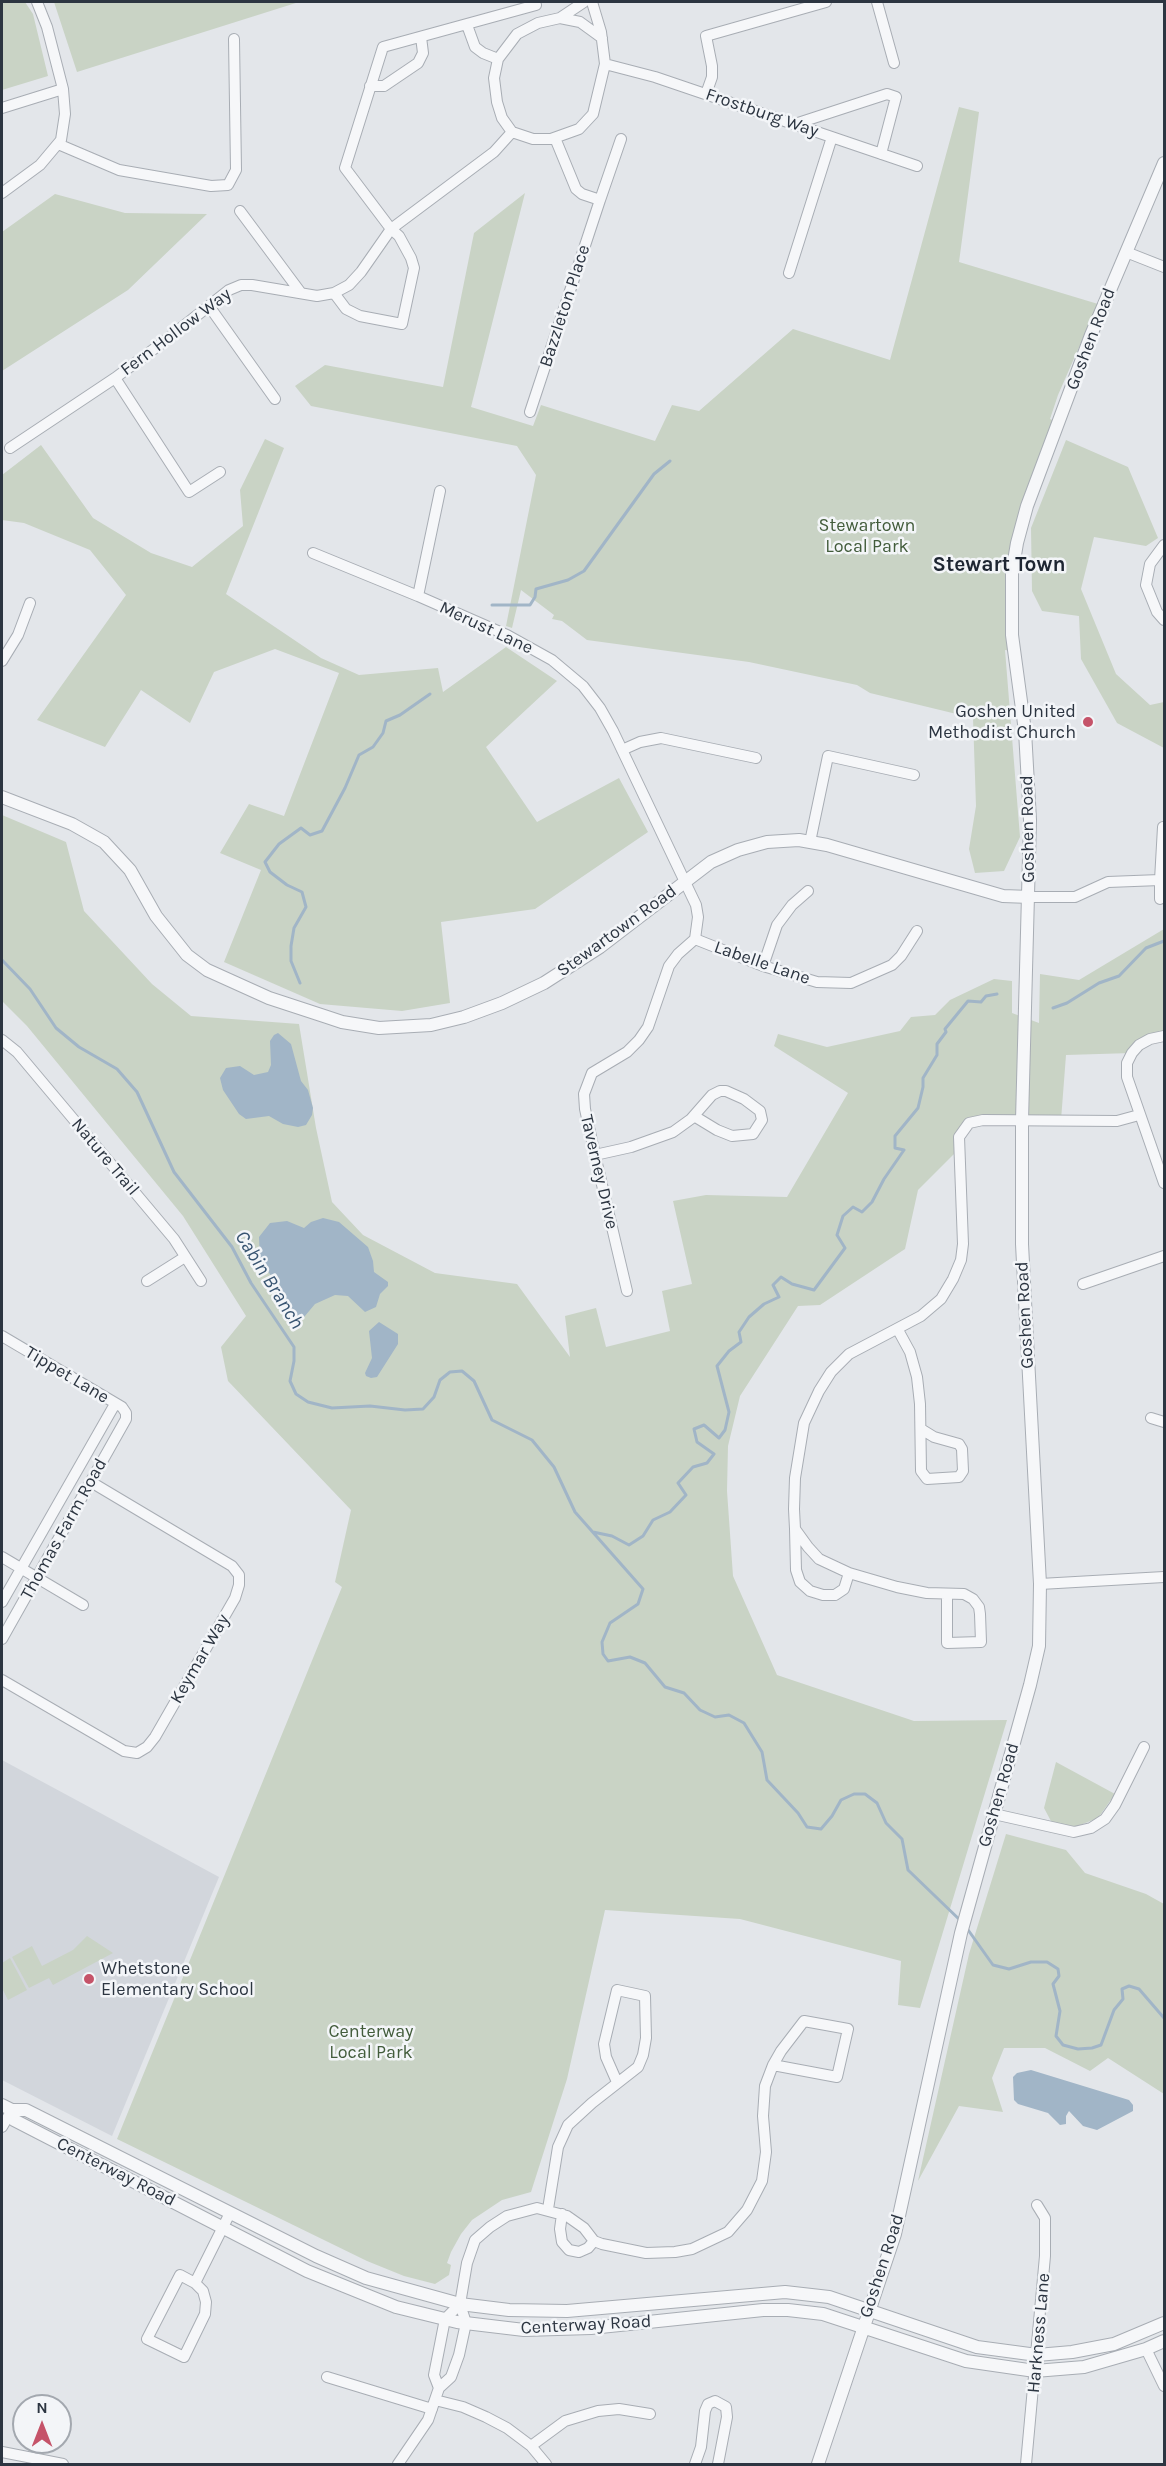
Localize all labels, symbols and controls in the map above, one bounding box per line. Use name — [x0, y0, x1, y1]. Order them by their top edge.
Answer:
street label: Frostburg Way — [703, 84, 821, 142]
street label: Bazzleton Place — [535, 242, 595, 370]
street label: Fern Hollow Way — [117, 283, 235, 381]
street label: Goshen Road — [1062, 285, 1120, 393]
park label: Stewartown Local Park — [819, 515, 915, 558]
district label: Stewart Town — [933, 552, 1065, 578]
street label: Merust Lane — [436, 597, 536, 659]
place label: Goshen United Methodist Church — [928, 701, 1076, 744]
marker: Goshen United Methodist Church — [1081, 715, 1095, 729]
street label: Goshen Road — [1016, 775, 1040, 883]
street label: Stewartown Road — [553, 880, 681, 982]
street label: Labelle Lane — [711, 936, 813, 990]
street label: Taverney Drive — [575, 1113, 623, 1231]
street label: Nature Trail — [66, 1114, 144, 1200]
water label: Cabin Branch — [229, 1226, 309, 1334]
street label: Goshen Road — [1011, 1261, 1039, 1369]
street label: Tippet Lane — [21, 1342, 113, 1408]
street label: Thomas Farm Road — [16, 1455, 112, 1603]
street label: Keymar Way — [166, 1610, 234, 1708]
street label: Goshen Road — [974, 1740, 1024, 1850]
place label: Whetstone Elementary School — [101, 1958, 254, 2000]
marker: Whetstone Elementary School — [82, 1972, 96, 1986]
park label: Centerway Local Park — [329, 2021, 413, 2064]
street label: Centerway Road — [53, 2133, 179, 2211]
street label: Goshen Road — [855, 2212, 909, 2320]
street label: Harkness Lane — [1023, 2272, 1055, 2394]
street label: Centerway Road — [520, 2311, 652, 2339]
north arrow — [12, 2394, 72, 2454]
text: N — [36, 2398, 48, 2417]

